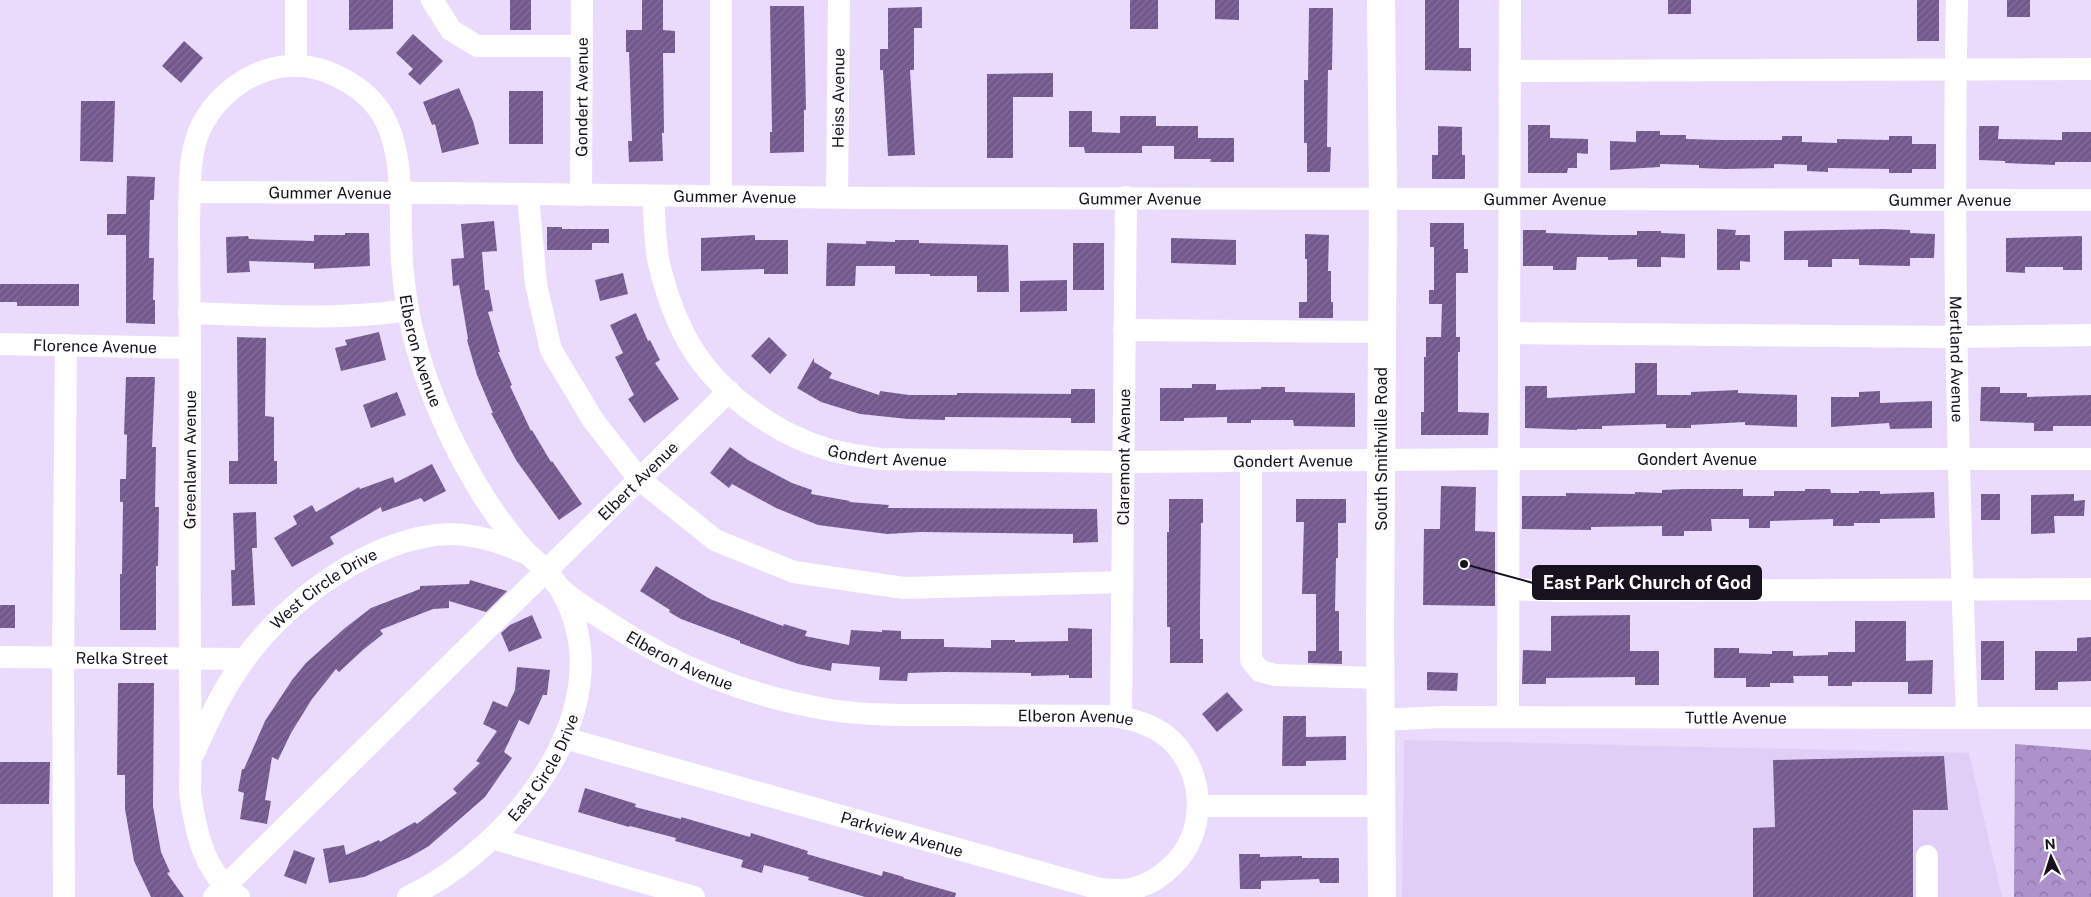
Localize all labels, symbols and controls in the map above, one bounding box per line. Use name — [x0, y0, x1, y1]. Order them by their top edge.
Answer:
street label: Gondert Avenue — [572, 37, 592, 157]
street label: Heiss Avenue — [828, 48, 849, 148]
street label: Gummer Avenue — [268, 183, 392, 203]
street label: Gummer Avenue — [673, 187, 797, 207]
street label: Gummer Avenue — [1078, 189, 1202, 209]
street label: Gummer Avenue — [1483, 190, 1607, 209]
street label: Gummer Avenue — [1888, 191, 2012, 210]
street label: Elberon Avenue — [396, 293, 446, 410]
street label: Mertland Avenue — [1946, 296, 1967, 423]
street label: Florence Avenue — [33, 336, 157, 357]
street label: South Smithville Road — [1372, 367, 1391, 531]
street label: Claremont Avenue — [1114, 389, 1134, 526]
street label: Greenlawn Avenue — [181, 390, 200, 529]
street label: Elbert Avenue — [594, 438, 682, 524]
street label: Gondert Avenue — [826, 441, 947, 470]
street label: Gondert Avenue — [1637, 450, 1757, 469]
street label: Gondert Avenue — [1233, 451, 1353, 471]
street label: West Circle Drive — [266, 545, 380, 633]
callout: East Park Church of God — [1533, 566, 1761, 599]
text: East Park Church of God — [1543, 572, 1751, 593]
street label: Elberon Avenue — [623, 627, 736, 694]
street label: Relka Street — [76, 649, 168, 668]
street label: Elberon Avenue — [1018, 706, 1136, 730]
street label: Tuttle Avenue — [1685, 708, 1787, 728]
street label: East Circle Drive — [504, 712, 582, 825]
street label: Parkview Avenue — [838, 808, 965, 861]
north arrow — [2026, 832, 2076, 882]
text: N — [2044, 836, 2056, 852]

